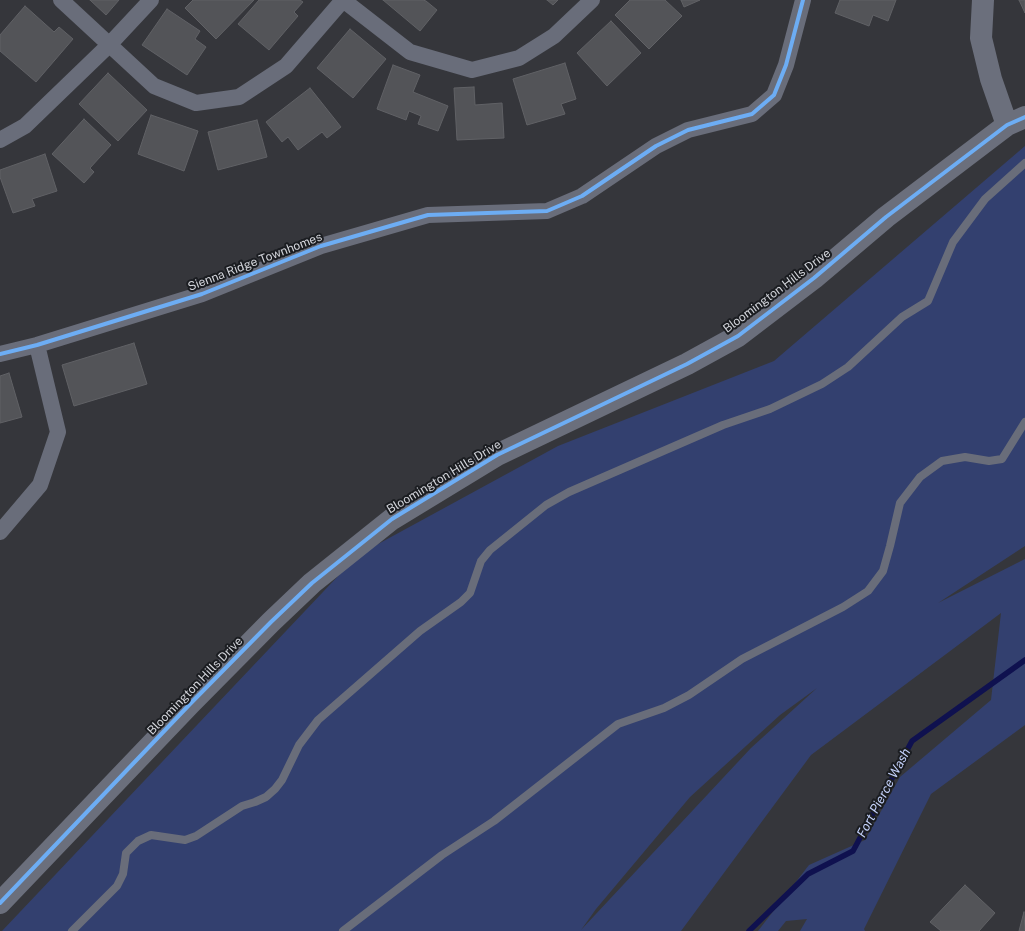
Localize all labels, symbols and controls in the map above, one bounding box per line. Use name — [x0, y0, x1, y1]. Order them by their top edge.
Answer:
street label: Sienna Ridge Townhomes — [186, 230, 324, 294]
street label: Bloomington Hills Drive — [720, 246, 834, 336]
street label: Bloomington Hills Drive — [384, 437, 504, 517]
street label: Bloomington Hills Drive — [144, 634, 246, 738]
water label: Fort Pierce Wash — [854, 746, 914, 840]

